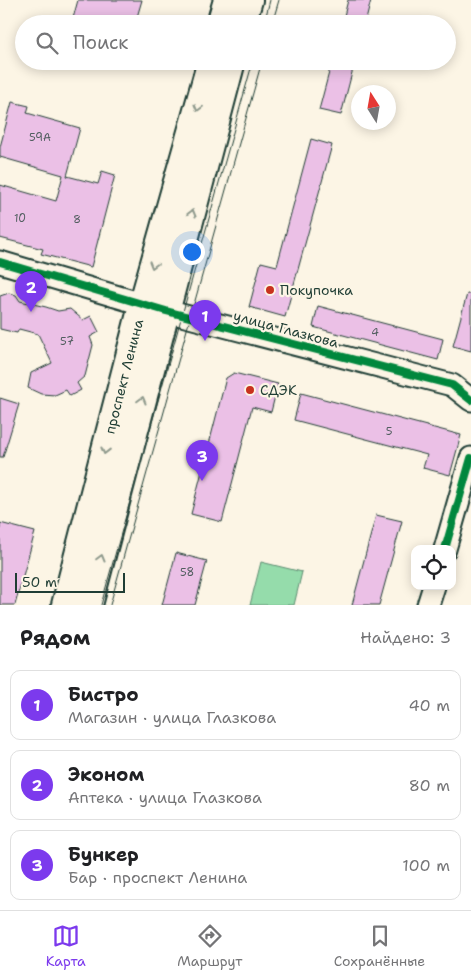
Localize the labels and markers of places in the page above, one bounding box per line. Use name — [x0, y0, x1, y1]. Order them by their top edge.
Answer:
pin: 2 — [15, 271, 47, 312]
place label: Покупочка — [280, 281, 353, 299]
marker: Покупочка — [264, 284, 276, 296]
pin: 1 — [189, 300, 221, 341]
place label: СДЭК — [260, 381, 297, 399]
marker: СДЭК — [244, 384, 256, 396]
pin: 3 — [186, 440, 218, 481]

